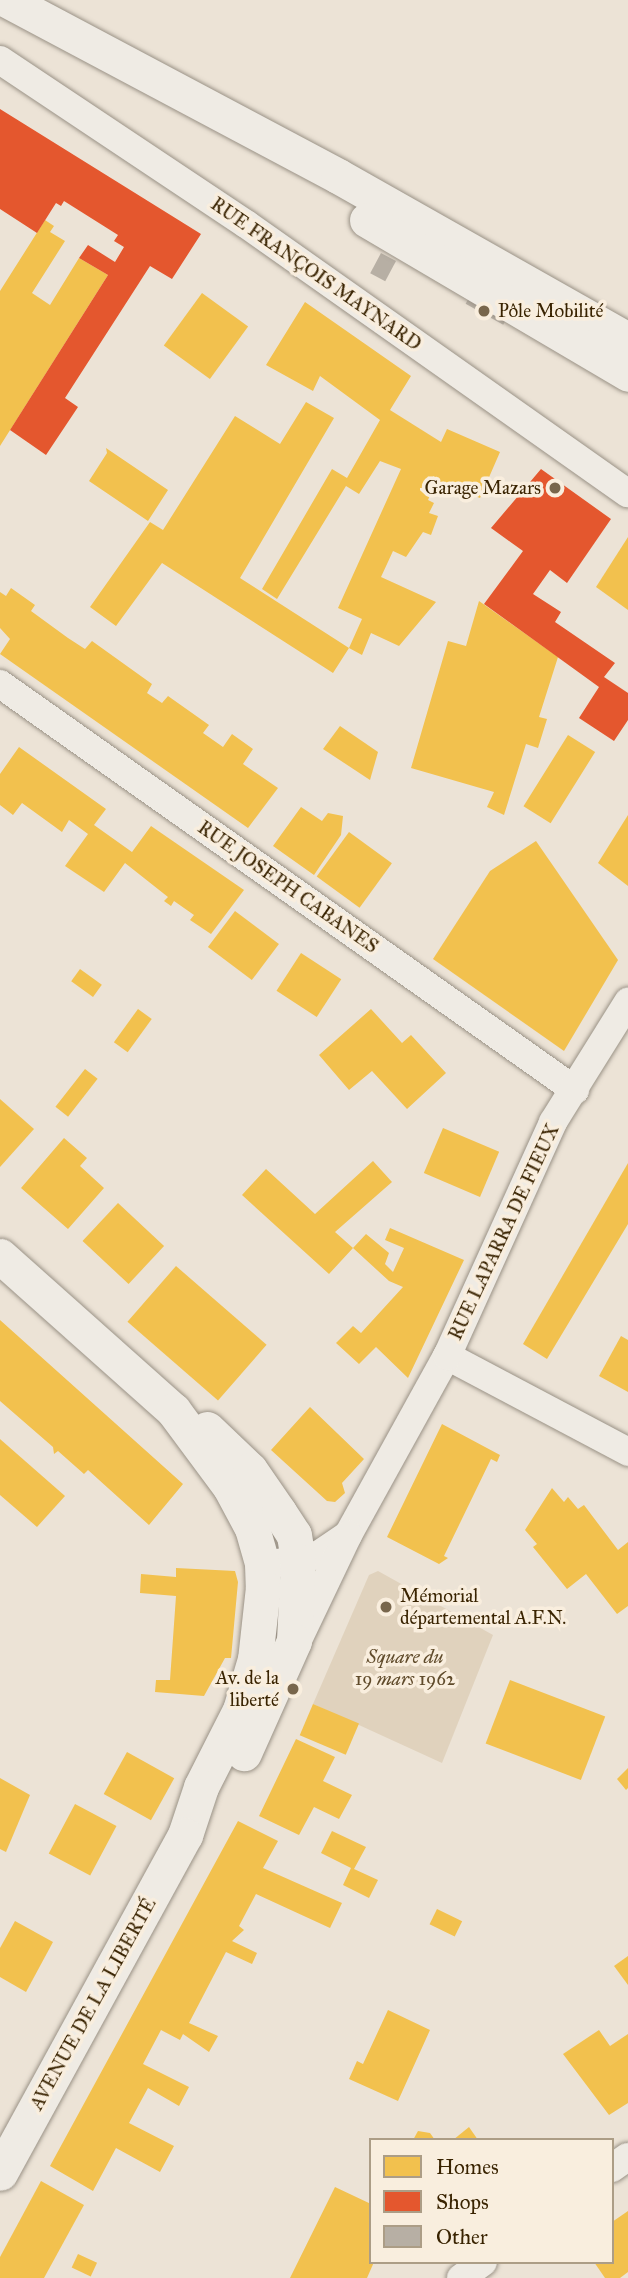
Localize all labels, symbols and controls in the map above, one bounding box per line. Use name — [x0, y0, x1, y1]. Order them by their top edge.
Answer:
street label: RUE FRANÇOIS MAYNARD — [206, 192, 426, 356]
place label: Pôle Mobilité — [498, 300, 604, 322]
marker: Pôle Mobilité — [476, 303, 492, 319]
place label: Garage Mazars — [425, 477, 541, 499]
marker: Garage Mazars — [547, 480, 563, 496]
street label: RUE JOSEPH CABANES — [193, 816, 383, 958]
street label: RUE LAPARRA DE FIEUX — [444, 1120, 564, 1344]
place label: Mémorial départemental A.F.N. — [400, 1585, 566, 1629]
marker: Mémorial départemental A.F.N. — [378, 1599, 394, 1615]
park label: Square du 19 mars 1962 — [355, 1646, 455, 1690]
place label: Av. de la liberté — [216, 1667, 279, 1711]
marker: Av. de la liberté — [285, 1681, 301, 1697]
street label: AVENUE DE LA LIBERTÉ — [25, 1894, 161, 2114]
legend — [369, 2138, 614, 2264]
text: Homes — [436, 2154, 499, 2180]
text: Shops — [436, 2189, 489, 2215]
text: Other — [436, 2224, 488, 2250]

